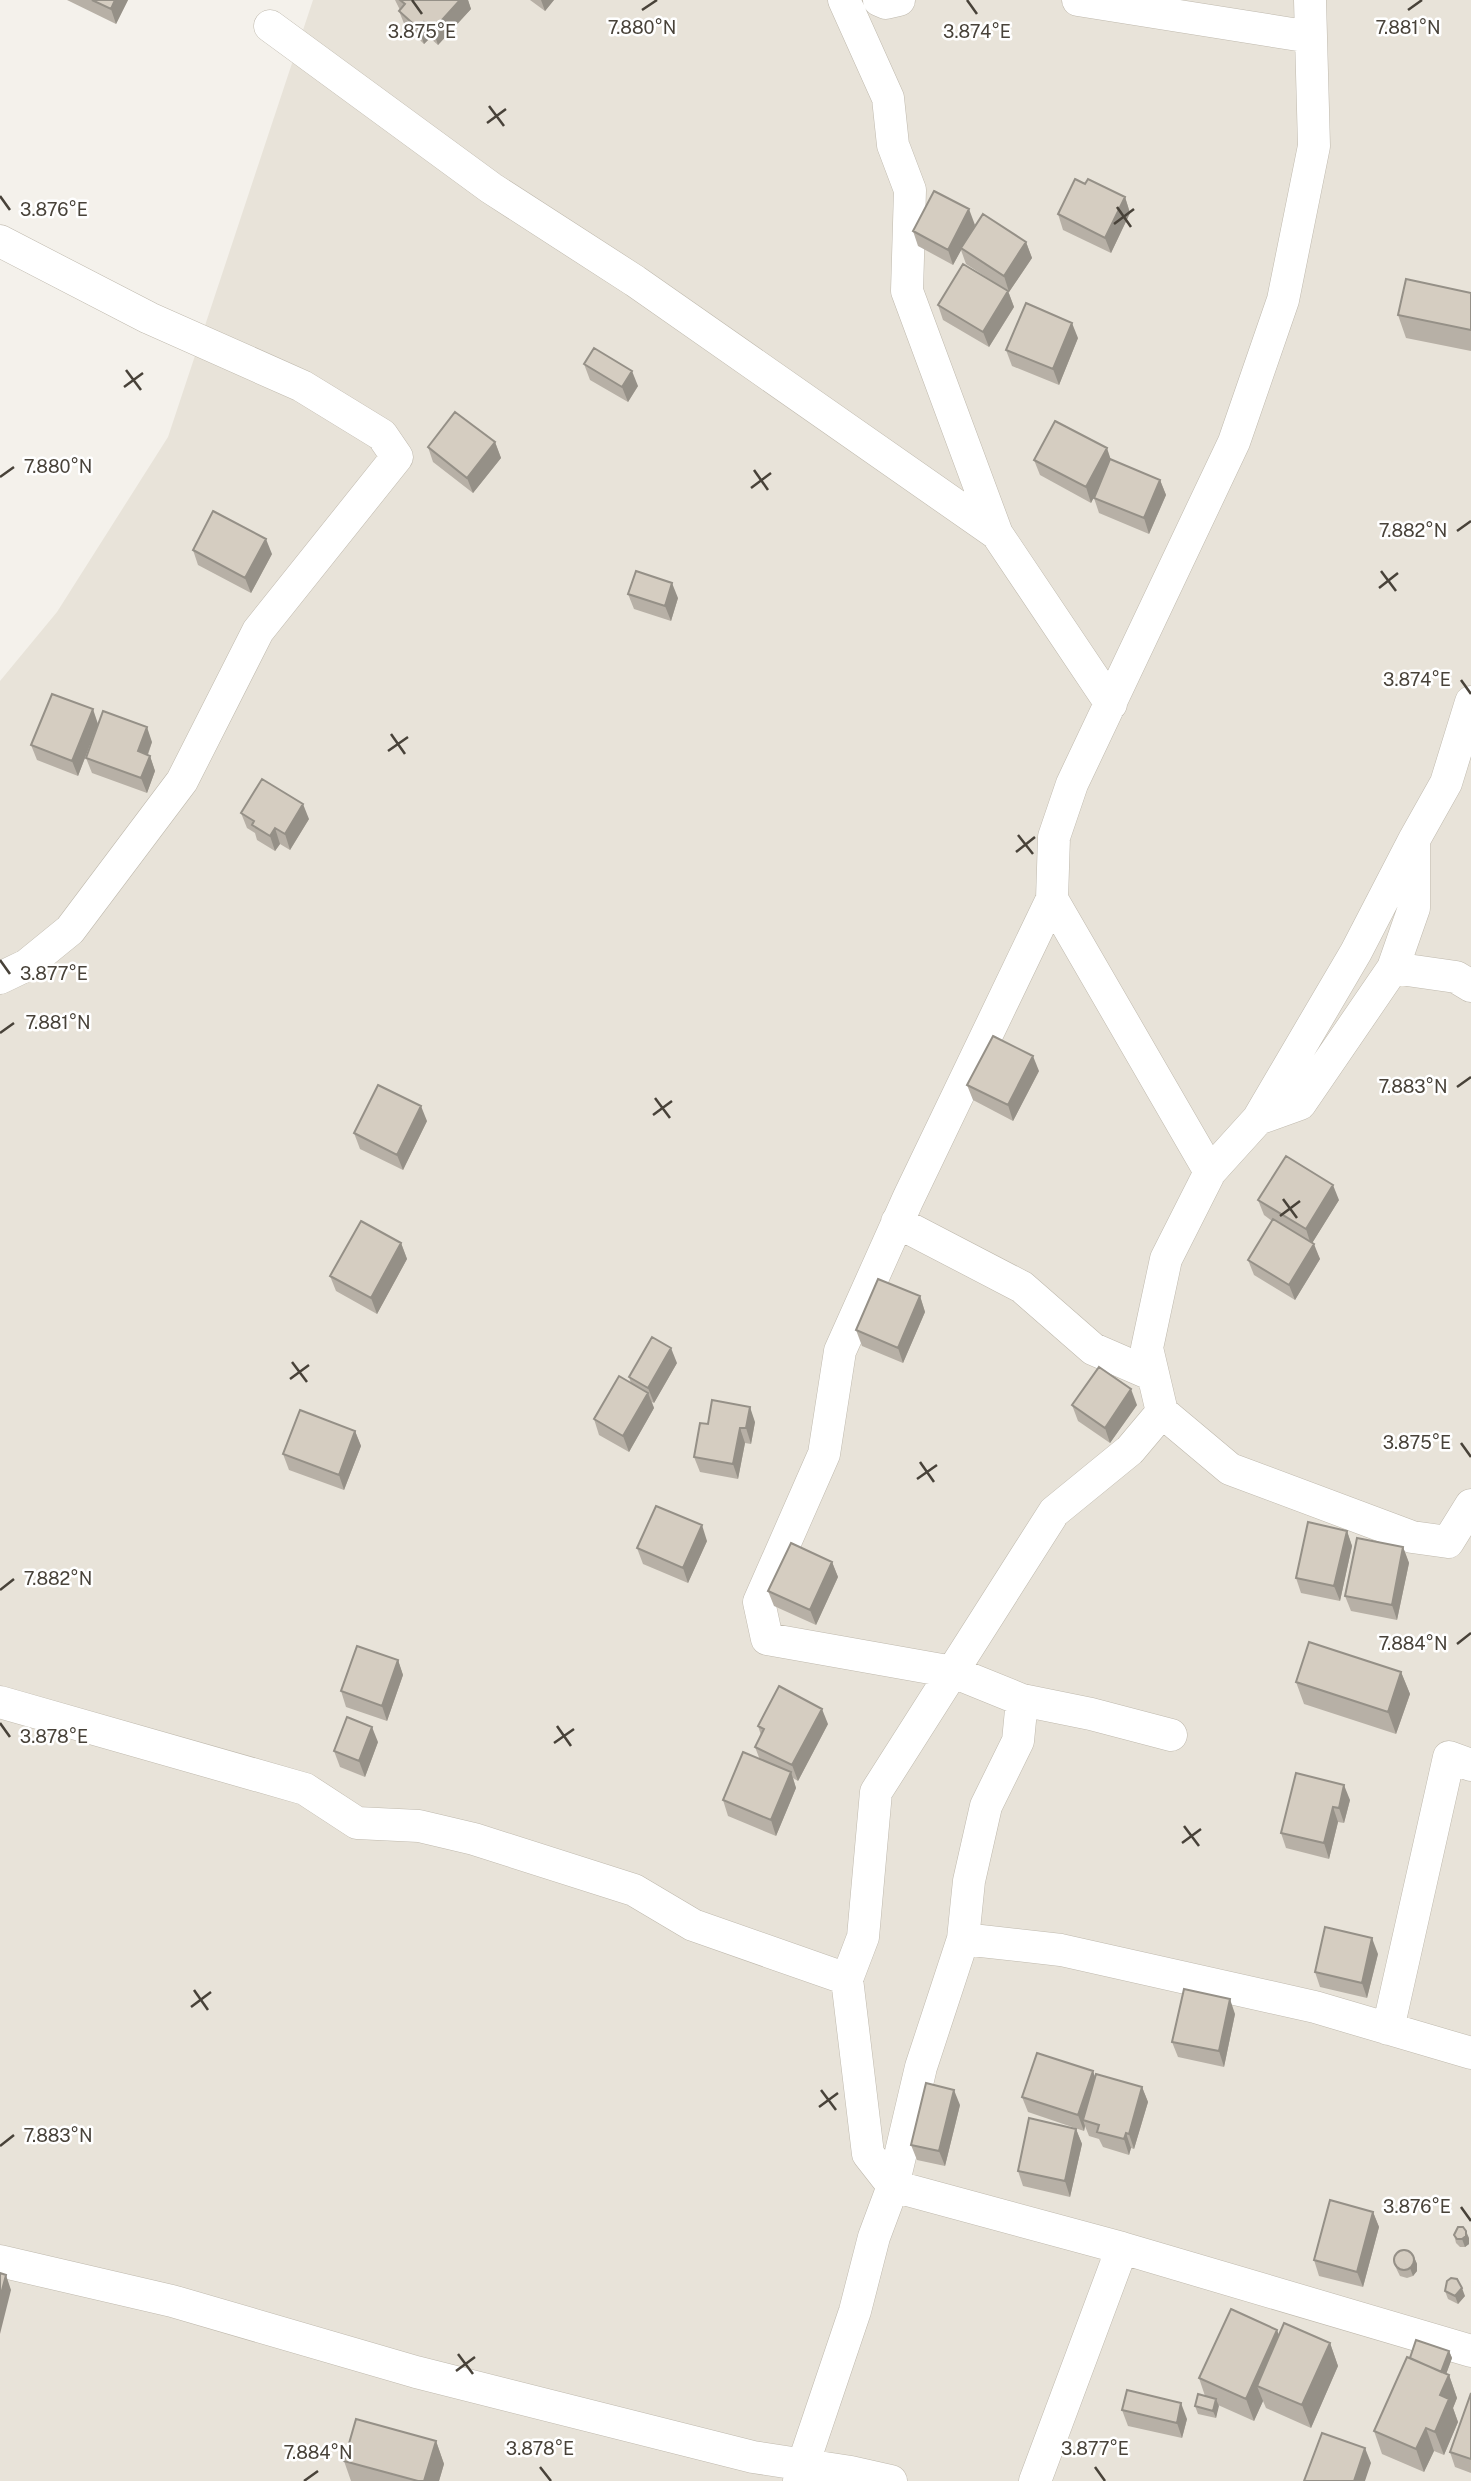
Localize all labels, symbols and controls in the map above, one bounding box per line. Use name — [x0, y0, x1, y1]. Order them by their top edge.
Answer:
text: 7.880°N — [608, 17, 676, 38]
text: 7.881°N — [1375, 17, 1441, 38]
text: 3.875°E — [388, 21, 456, 42]
text: 3.874°E — [943, 21, 1011, 42]
text: 3.876°E — [20, 199, 88, 220]
text: 7.880°N — [24, 456, 92, 477]
text: 7.882°N — [1379, 520, 1447, 541]
text: 3.874°E — [1383, 669, 1451, 690]
text: 3.877°E — [20, 963, 88, 984]
text: 7.881°N — [25, 1012, 91, 1033]
text: 7.883°N — [1378, 1076, 1448, 1097]
text: 3.875°E — [1383, 1432, 1451, 1453]
text: 7.882°N — [24, 1568, 92, 1589]
text: 7.884°N — [1378, 1633, 1448, 1654]
text: 3.878°E — [20, 1726, 88, 1747]
text: 7.883°N — [23, 2125, 93, 2146]
text: 3.876°E — [1383, 2196, 1451, 2217]
text: 3.878°E — [506, 2438, 574, 2459]
text: 3.877°E — [1061, 2438, 1129, 2459]
text: 7.884°N — [283, 2442, 353, 2463]

